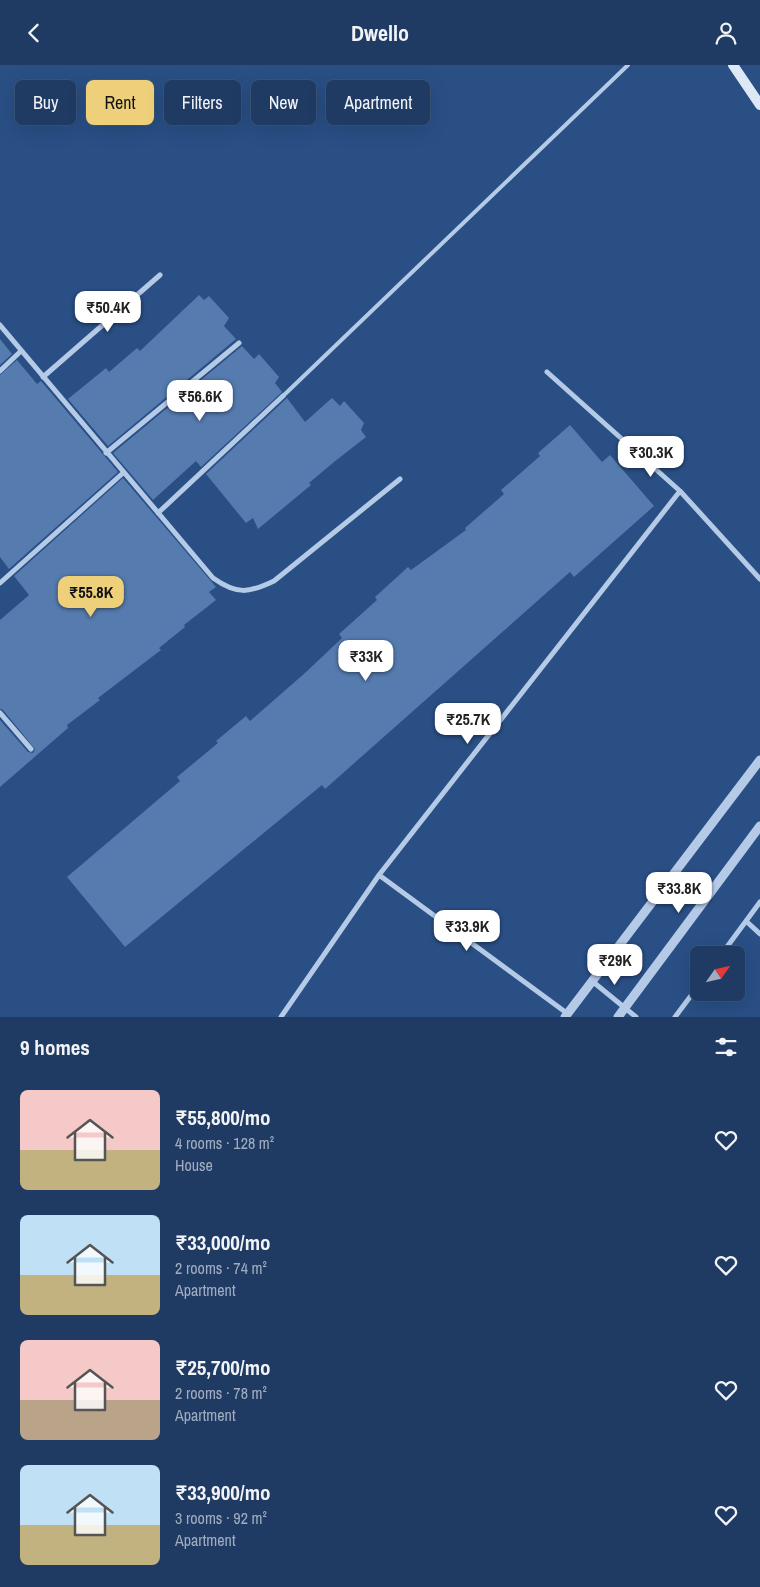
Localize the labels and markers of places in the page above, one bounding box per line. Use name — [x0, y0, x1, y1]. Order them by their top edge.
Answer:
pin: ₹50.4K — [67, 291, 149, 333]
pin: ₹56.6K — [159, 379, 241, 422]
pin: ₹30.3K — [610, 435, 692, 478]
pin: ₹55.8K — [50, 575, 132, 618]
pin: ₹33K — [336, 639, 396, 682]
pin: ₹25.7K — [427, 703, 509, 745]
pin: ₹33.8K — [638, 871, 720, 914]
pin: ₹33.9K — [426, 909, 508, 952]
pin: ₹29K — [585, 943, 645, 986]

